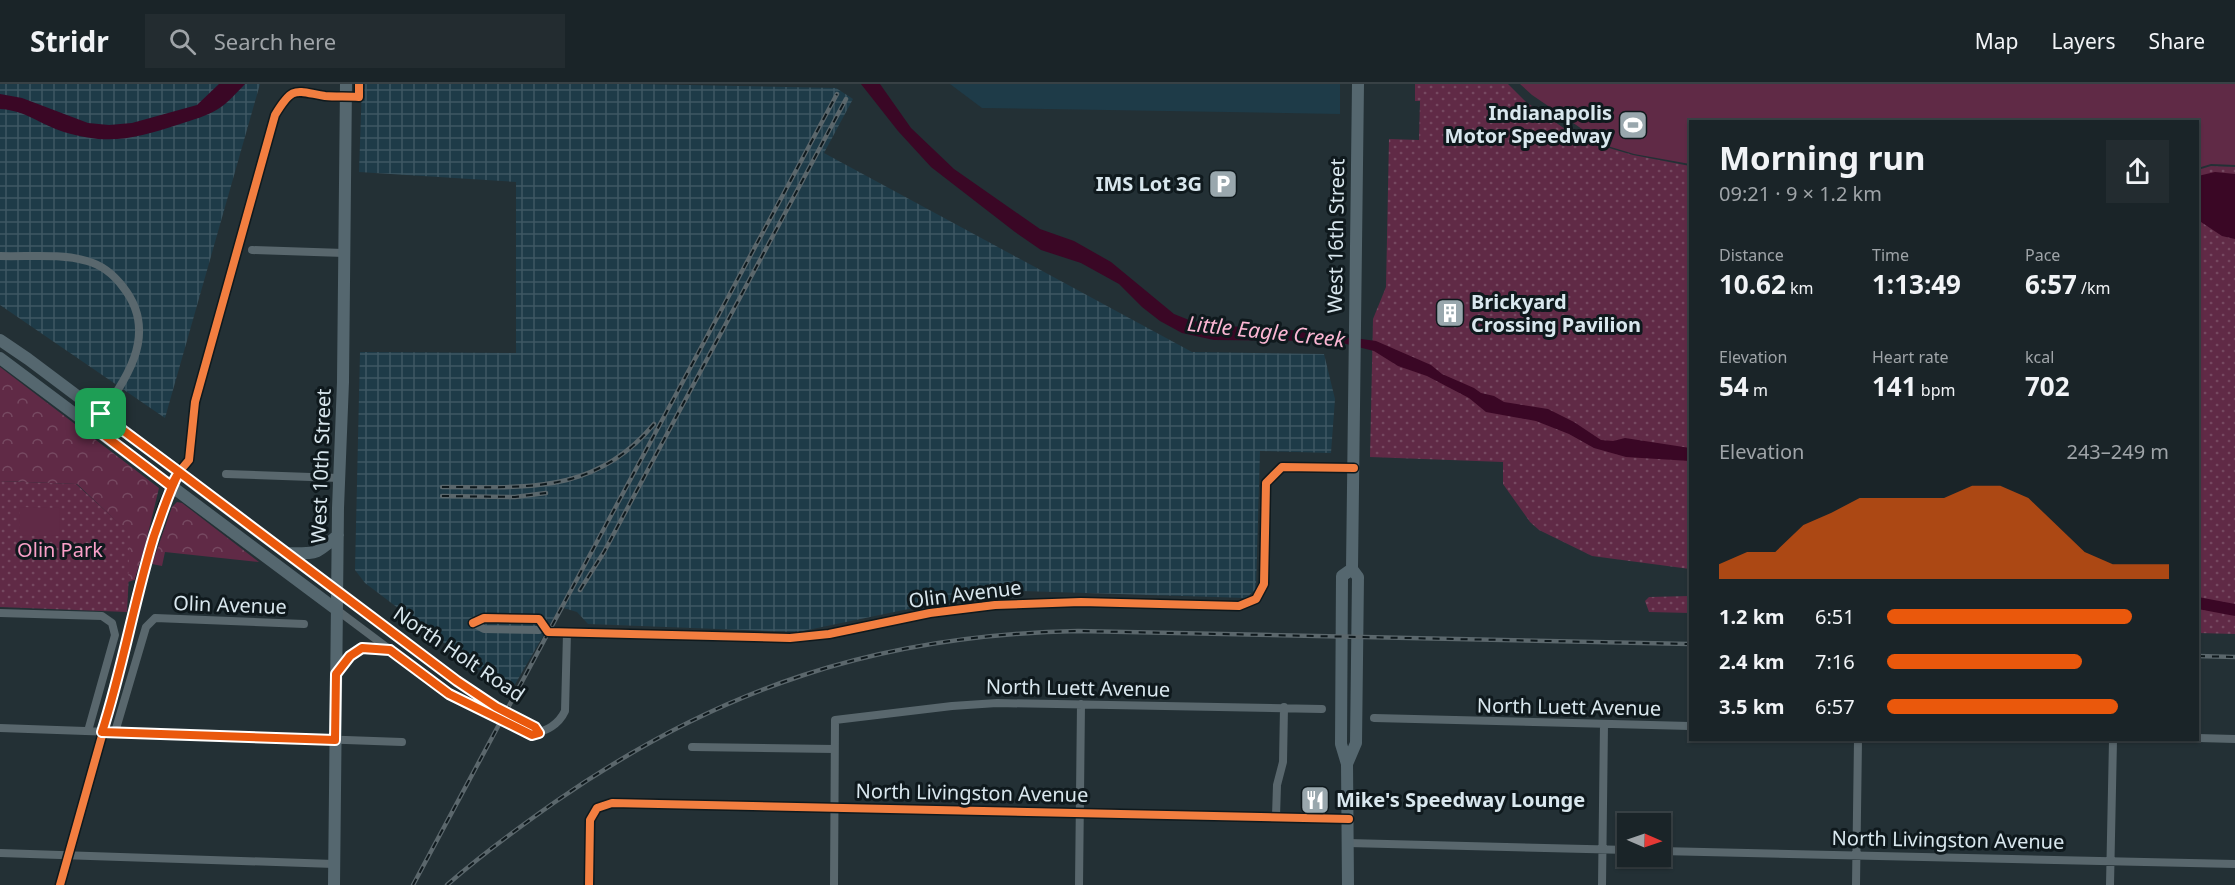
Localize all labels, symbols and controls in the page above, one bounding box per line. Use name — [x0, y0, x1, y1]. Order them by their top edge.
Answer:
search box — [145, 14, 565, 68]
text: Stridr — [30, 22, 109, 60]
icon: search — [166, 25, 199, 58]
text: Search here — [214, 26, 336, 56]
text: Map — [1975, 27, 2019, 55]
text: Layers — [2052, 27, 2116, 55]
text: Share — [2149, 27, 2205, 55]
place label: Indianapolis Motor Speedway — [1445, 99, 1613, 149]
sports icon: Indianapolis Motor Speedway — [1617, 109, 1649, 141]
text: Morning run — [1719, 135, 1925, 180]
button: share — [2106, 140, 2169, 203]
street label: West 16th Street — [1321, 158, 1350, 314]
parking icon: IMS Lot 3G — [1207, 168, 1239, 200]
place label: IMS Lot 3G — [1096, 170, 1202, 197]
text: 09:21 · 9 × 1.2 km — [1719, 180, 1882, 207]
text: Distance — [1719, 244, 1784, 266]
text: Time — [1872, 244, 1909, 266]
text: Pace — [2025, 244, 2060, 266]
text: 10.62 — [1719, 266, 1786, 302]
text: 1:13:49 — [1872, 266, 1961, 302]
text: 6:57 — [2025, 266, 2077, 302]
text: km — [1786, 277, 1813, 299]
text: /km — [2077, 277, 2111, 299]
place label: Brickyard Crossing Pavilion — [1471, 288, 1641, 338]
building icon: Brickyard Crossing Pavilion — [1434, 297, 1466, 329]
water label: Little Eagle Creek — [1186, 309, 1348, 353]
text: Elevation — [1719, 346, 1787, 368]
text: Heart rate — [1872, 346, 1948, 368]
text: kcal — [2025, 346, 2054, 368]
text: 54 — [1719, 368, 1749, 404]
text: 141 — [1872, 368, 1917, 404]
text: 702 — [2025, 368, 2070, 404]
text: m — [1749, 379, 1768, 401]
text: bpm — [1917, 379, 1955, 401]
pin — [75, 388, 126, 439]
street label: West 10th Street — [304, 388, 337, 544]
icon: arrive — [84, 397, 117, 430]
text: Elevation — [1719, 438, 1804, 465]
text: 243–249 m — [2066, 438, 2169, 465]
park label: Olin Park — [17, 536, 103, 563]
street label: Olin Avenue — [907, 573, 1023, 614]
street label: Olin Avenue — [173, 589, 287, 620]
street label: North Holt Road — [388, 600, 530, 708]
text: 1.2 km — [1719, 603, 1785, 630]
text: 6:51 — [1815, 603, 1855, 630]
text: 2.4 km — [1719, 648, 1785, 675]
text: 7:16 — [1815, 648, 1855, 675]
street label: North Luett Avenue — [986, 672, 1170, 703]
street label: North Luett Avenue — [1477, 691, 1661, 722]
text: 3.5 km — [1719, 693, 1785, 720]
text: 6:57 — [1815, 693, 1855, 720]
street label: North Livingston Avenue — [855, 777, 1089, 808]
restaurant icon: Mike's Speedway Lounge — [1299, 784, 1331, 816]
place label: Mike's Speedway Lounge — [1336, 786, 1585, 813]
north arrow — [1617, 813, 1671, 867]
map controls — [1617, 813, 1671, 867]
street label: North Livingston Avenue — [1831, 824, 2065, 855]

